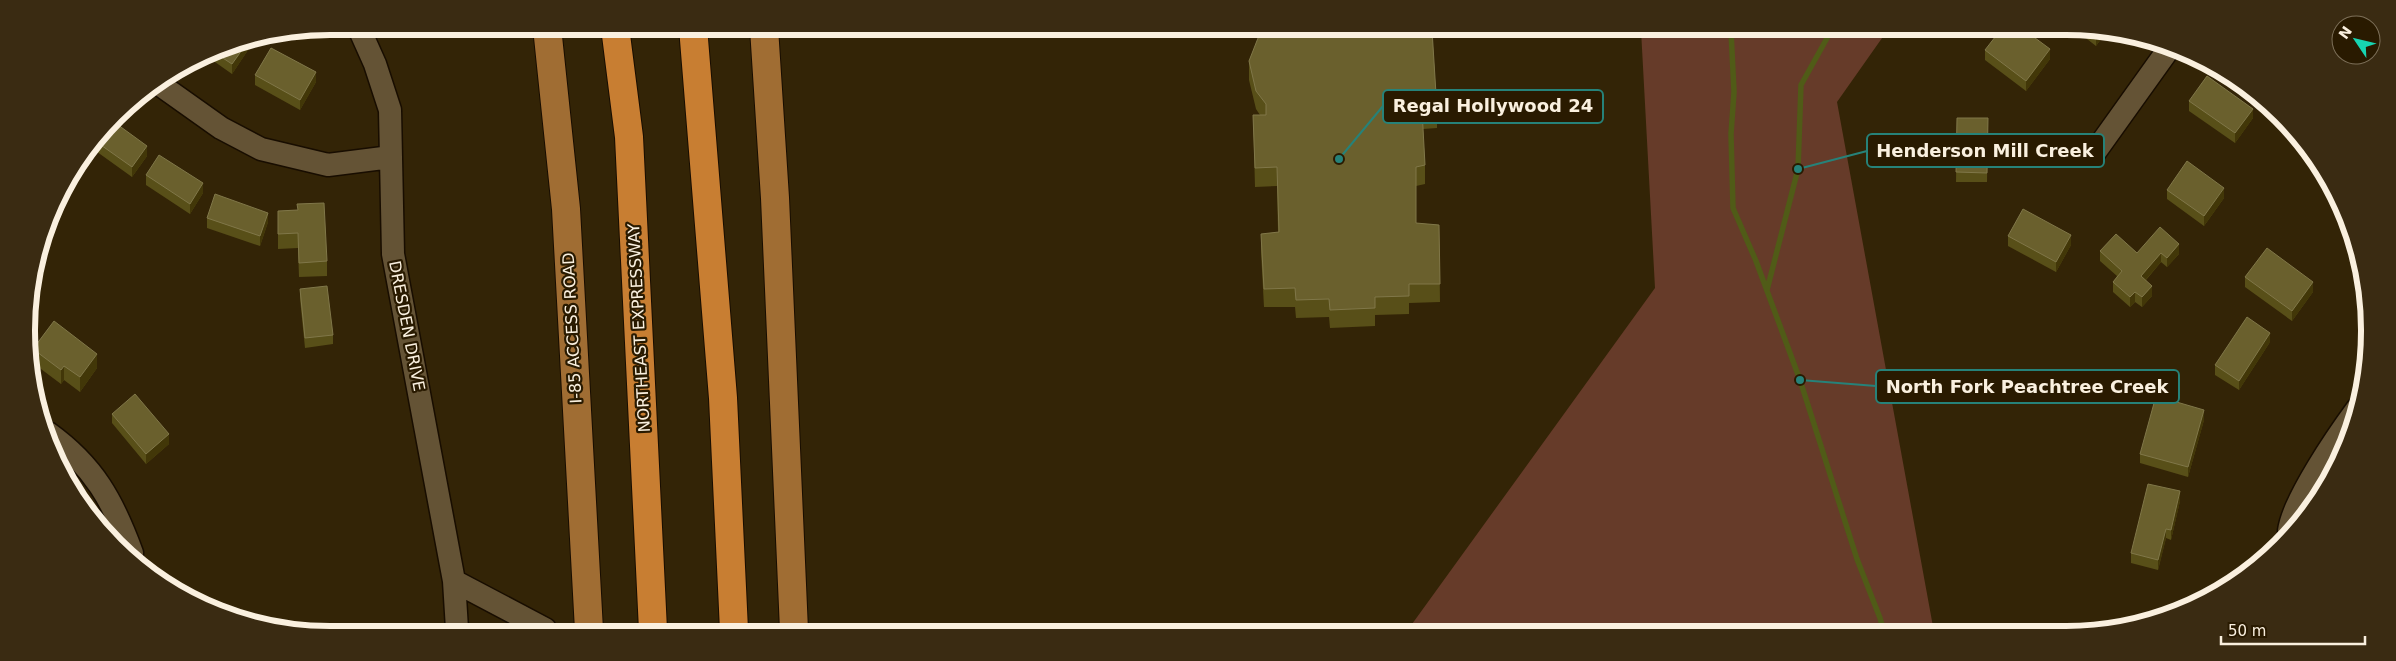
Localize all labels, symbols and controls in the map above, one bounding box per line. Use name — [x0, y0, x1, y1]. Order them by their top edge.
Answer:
north arrow — [2331, 15, 2381, 65]
text: N — [2335, 23, 2355, 42]
callout: Regal Hollywood 24 — [1383, 90, 1603, 123]
text: Regal Hollywood 24 — [1393, 95, 1593, 116]
callout: Henderson Mill Creek — [1867, 134, 2104, 167]
text: Henderson Mill Creek — [1876, 140, 2095, 161]
street label: NORTHEAST EXPRESSWAY — [624, 223, 654, 433]
street label: I-85 ACCESS ROAD — [559, 252, 585, 404]
street label: DRESDEN DRIVE — [385, 259, 429, 393]
callout: North Fork Peachtree Creek — [1876, 370, 2179, 403]
text: North Fork Peachtree Creek — [1886, 376, 2169, 397]
scale bar — [2221, 614, 2365, 646]
text: 50 m — [2228, 622, 2266, 640]

